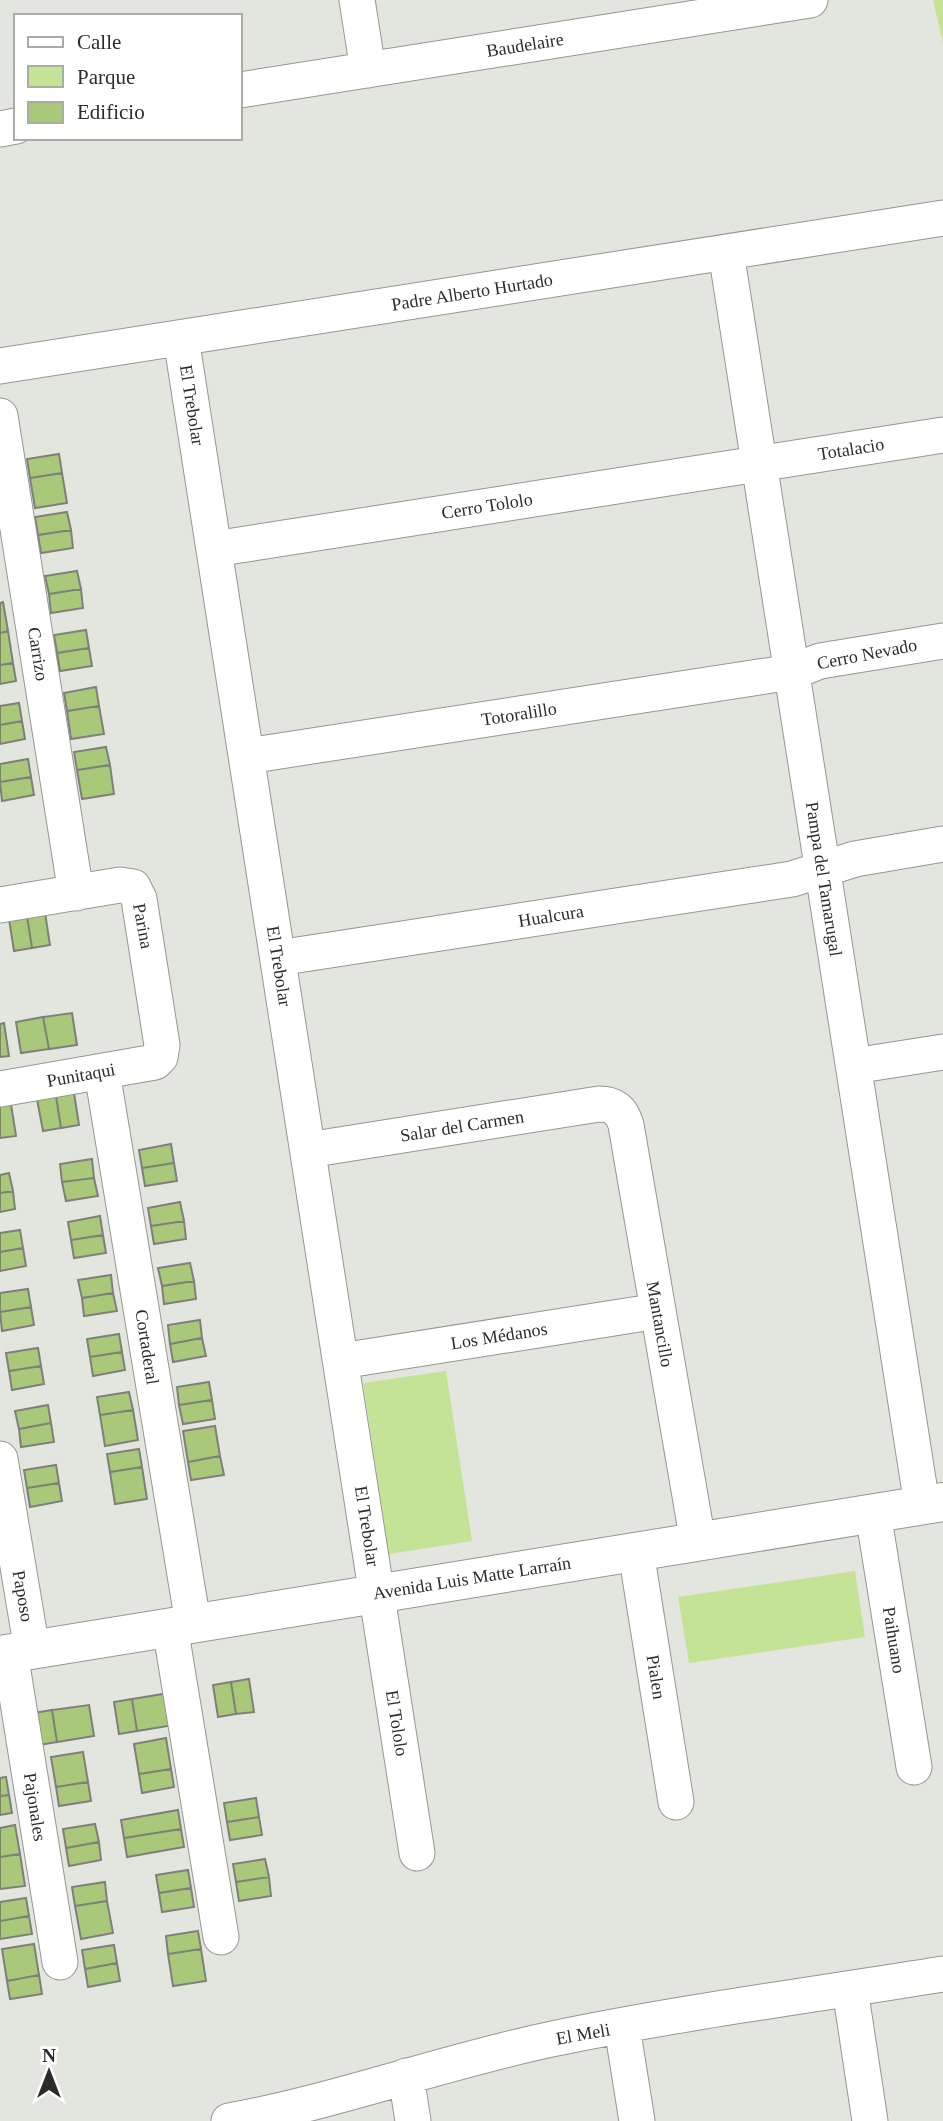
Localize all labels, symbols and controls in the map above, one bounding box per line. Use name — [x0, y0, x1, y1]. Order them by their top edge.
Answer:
legend — [14, 14, 242, 140]
street label: Baudelaire — [485, 29, 565, 61]
text: Calle — [77, 30, 121, 54]
text: Parque — [77, 65, 135, 89]
text: Edificio — [77, 100, 145, 124]
street label: Padre Alberto Hurtado — [390, 269, 554, 315]
street label: El Trebolar — [176, 363, 208, 447]
street label: Totalacio — [816, 434, 886, 464]
street label: Cerro Tololo — [440, 489, 534, 523]
street label: Carrizo — [24, 626, 52, 682]
street label: Cerro Nevado — [815, 635, 919, 673]
street label: Totoralillo — [480, 698, 558, 730]
street label: Pampa del Tamarugal — [802, 800, 846, 958]
street label: Hualcura — [517, 901, 585, 931]
street label: Parina — [129, 902, 157, 950]
street label: El Trebolar — [263, 924, 295, 1008]
street label: Punitaqui — [45, 1059, 117, 1091]
street label: Salar del Carmen — [399, 1106, 525, 1146]
street label: Mantancillo — [643, 1279, 677, 1369]
street label: Cortaderal — [131, 1308, 163, 1386]
street label: Los Médanos — [449, 1318, 549, 1354]
street label: El Trebolar — [351, 1484, 383, 1568]
street label: Avenida Luis Matte Larraín — [372, 1552, 572, 1604]
street label: Paposo — [9, 1569, 37, 1623]
street label: Paihuano — [879, 1605, 909, 1675]
street label: Pialen — [643, 1653, 669, 1701]
street label: El Tololo — [382, 1688, 412, 1758]
street label: Pajonales — [20, 1771, 50, 1843]
street label: El Meli — [554, 2019, 612, 2049]
north arrow — [14, 2037, 84, 2107]
text: N — [42, 2045, 56, 2066]

